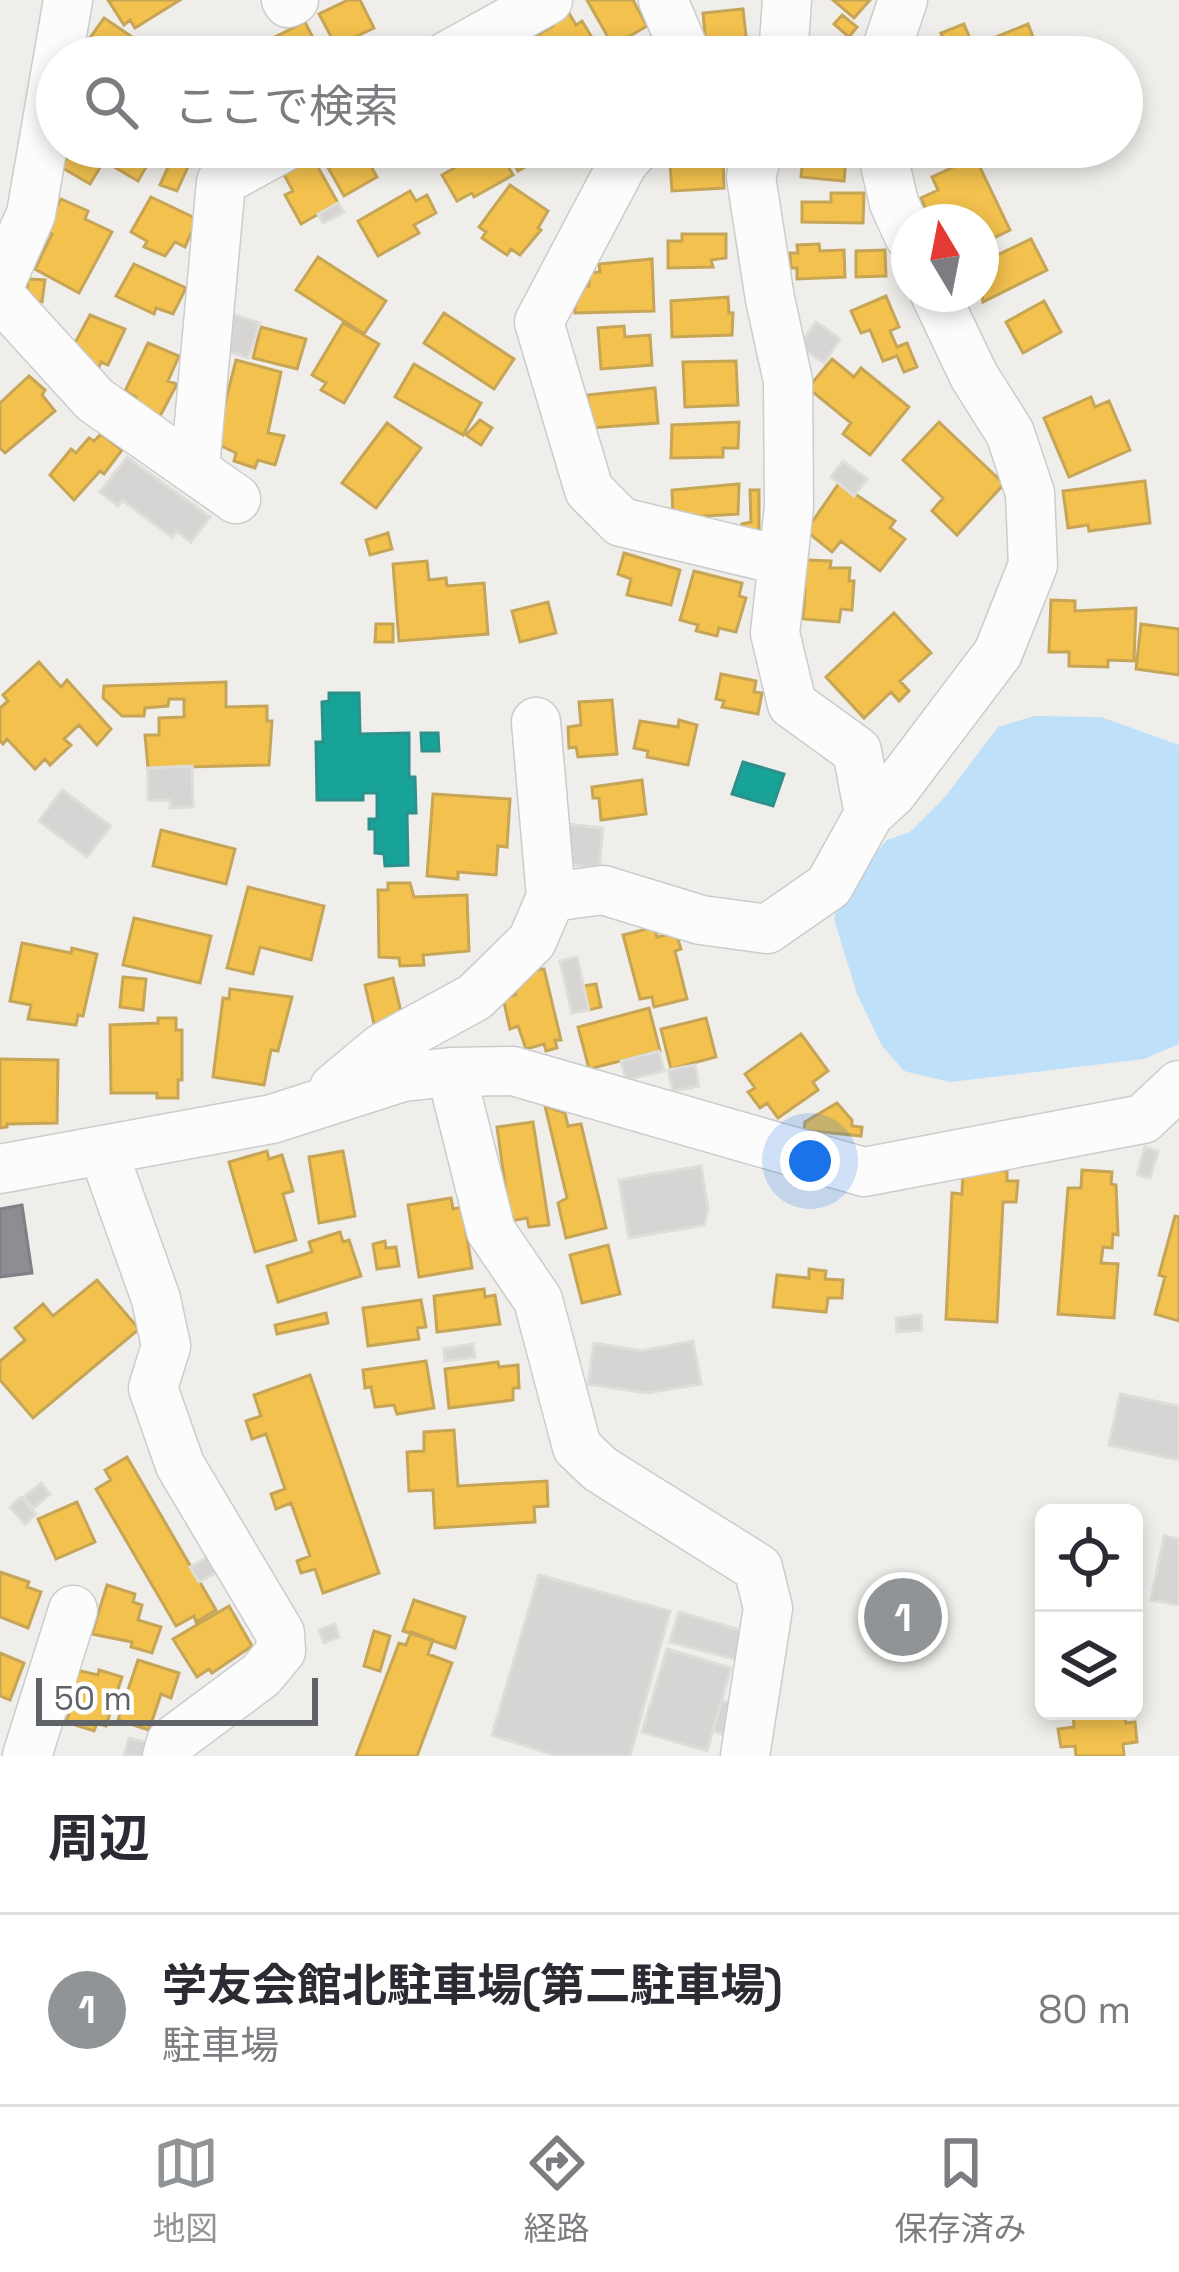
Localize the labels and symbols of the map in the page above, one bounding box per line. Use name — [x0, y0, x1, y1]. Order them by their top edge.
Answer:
north arrow — [891, 204, 999, 312]
your location — [780, 1131, 840, 1191]
pin: 1 — [864, 1572, 942, 1662]
scale bar — [36, 1672, 318, 1725]

